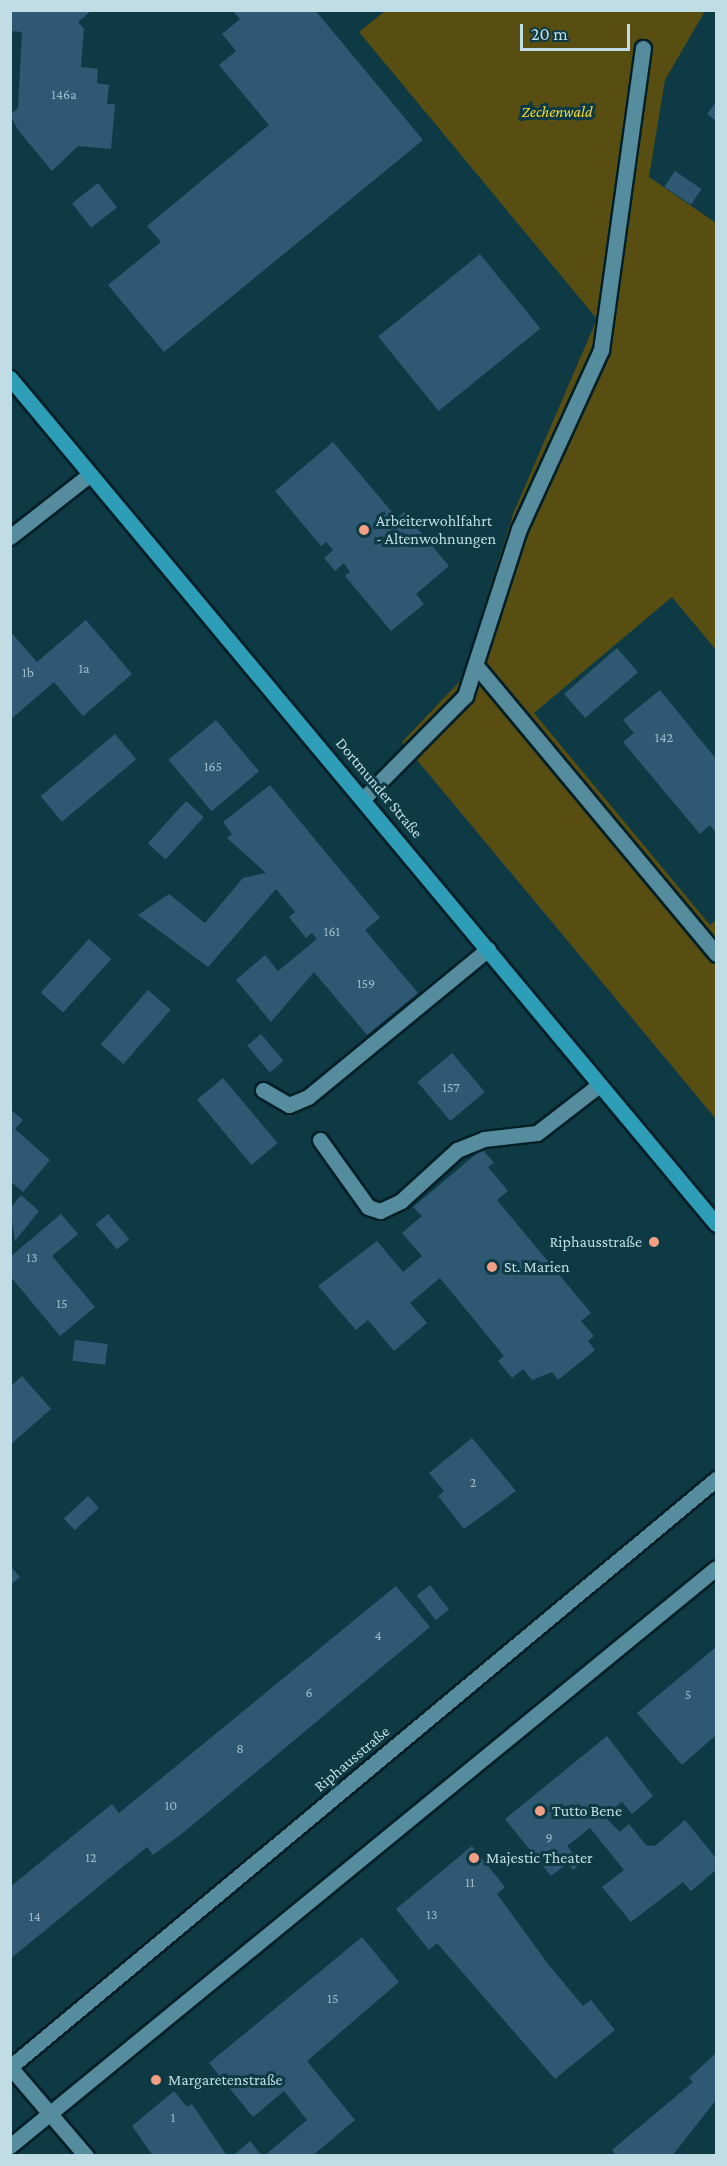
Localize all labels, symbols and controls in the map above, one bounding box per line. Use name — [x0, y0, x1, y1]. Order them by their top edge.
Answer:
scale bar — [523, 12, 632, 50]
text: 20 m — [531, 24, 568, 44]
house number: 146a — [51, 86, 77, 102]
park label: Zechenwald — [522, 102, 592, 122]
place label: Arbeiterwohlfahrt - Altenwohnungen — [376, 511, 496, 549]
marker: Arbeiterwohlfahrt - Altenwohnungen — [357, 523, 371, 537]
house number: 1a — [78, 660, 90, 676]
house number: 1b — [22, 664, 34, 680]
house number: 142 — [655, 729, 673, 745]
street label: Dortmunder Straße — [331, 734, 427, 842]
house number: 165 — [204, 758, 222, 774]
house number: 161 — [324, 923, 340, 939]
house number: 159 — [357, 975, 375, 991]
house number: 157 — [442, 1079, 460, 1095]
place label: Riphausstraße — [550, 1232, 642, 1252]
marker: Riphausstraße — [647, 1235, 661, 1249]
house number: 13 — [26, 1249, 38, 1265]
place label: St. Marien — [504, 1257, 570, 1277]
marker: St. Marien — [485, 1260, 499, 1274]
house number: 15 — [56, 1295, 68, 1311]
house number: 2 — [470, 1474, 476, 1490]
house number: 4 — [374, 1627, 382, 1643]
house number: 6 — [305, 1684, 313, 1700]
house number: 5 — [685, 1686, 691, 1702]
street label: Riphausstraße — [310, 1722, 394, 1796]
house number: 8 — [236, 1740, 244, 1756]
house number: 10 — [165, 1797, 177, 1813]
place label: Tutto Bene — [552, 1801, 622, 1821]
marker: Tutto Bene — [533, 1804, 547, 1818]
house number: 9 — [545, 1829, 553, 1845]
place label: Majestic Theater — [486, 1848, 593, 1868]
house number: 12 — [85, 1849, 97, 1865]
marker: Majestic Theater — [467, 1851, 481, 1865]
house number: 11 — [465, 1874, 475, 1890]
house number: 13 — [426, 1906, 438, 1922]
house number: 14 — [29, 1908, 41, 1924]
house number: 15 — [327, 1990, 339, 2006]
place label: Margaretenstraße — [168, 2070, 283, 2090]
marker: Margaretenstraße — [149, 2073, 163, 2087]
house number: 1 — [171, 2109, 175, 2125]

